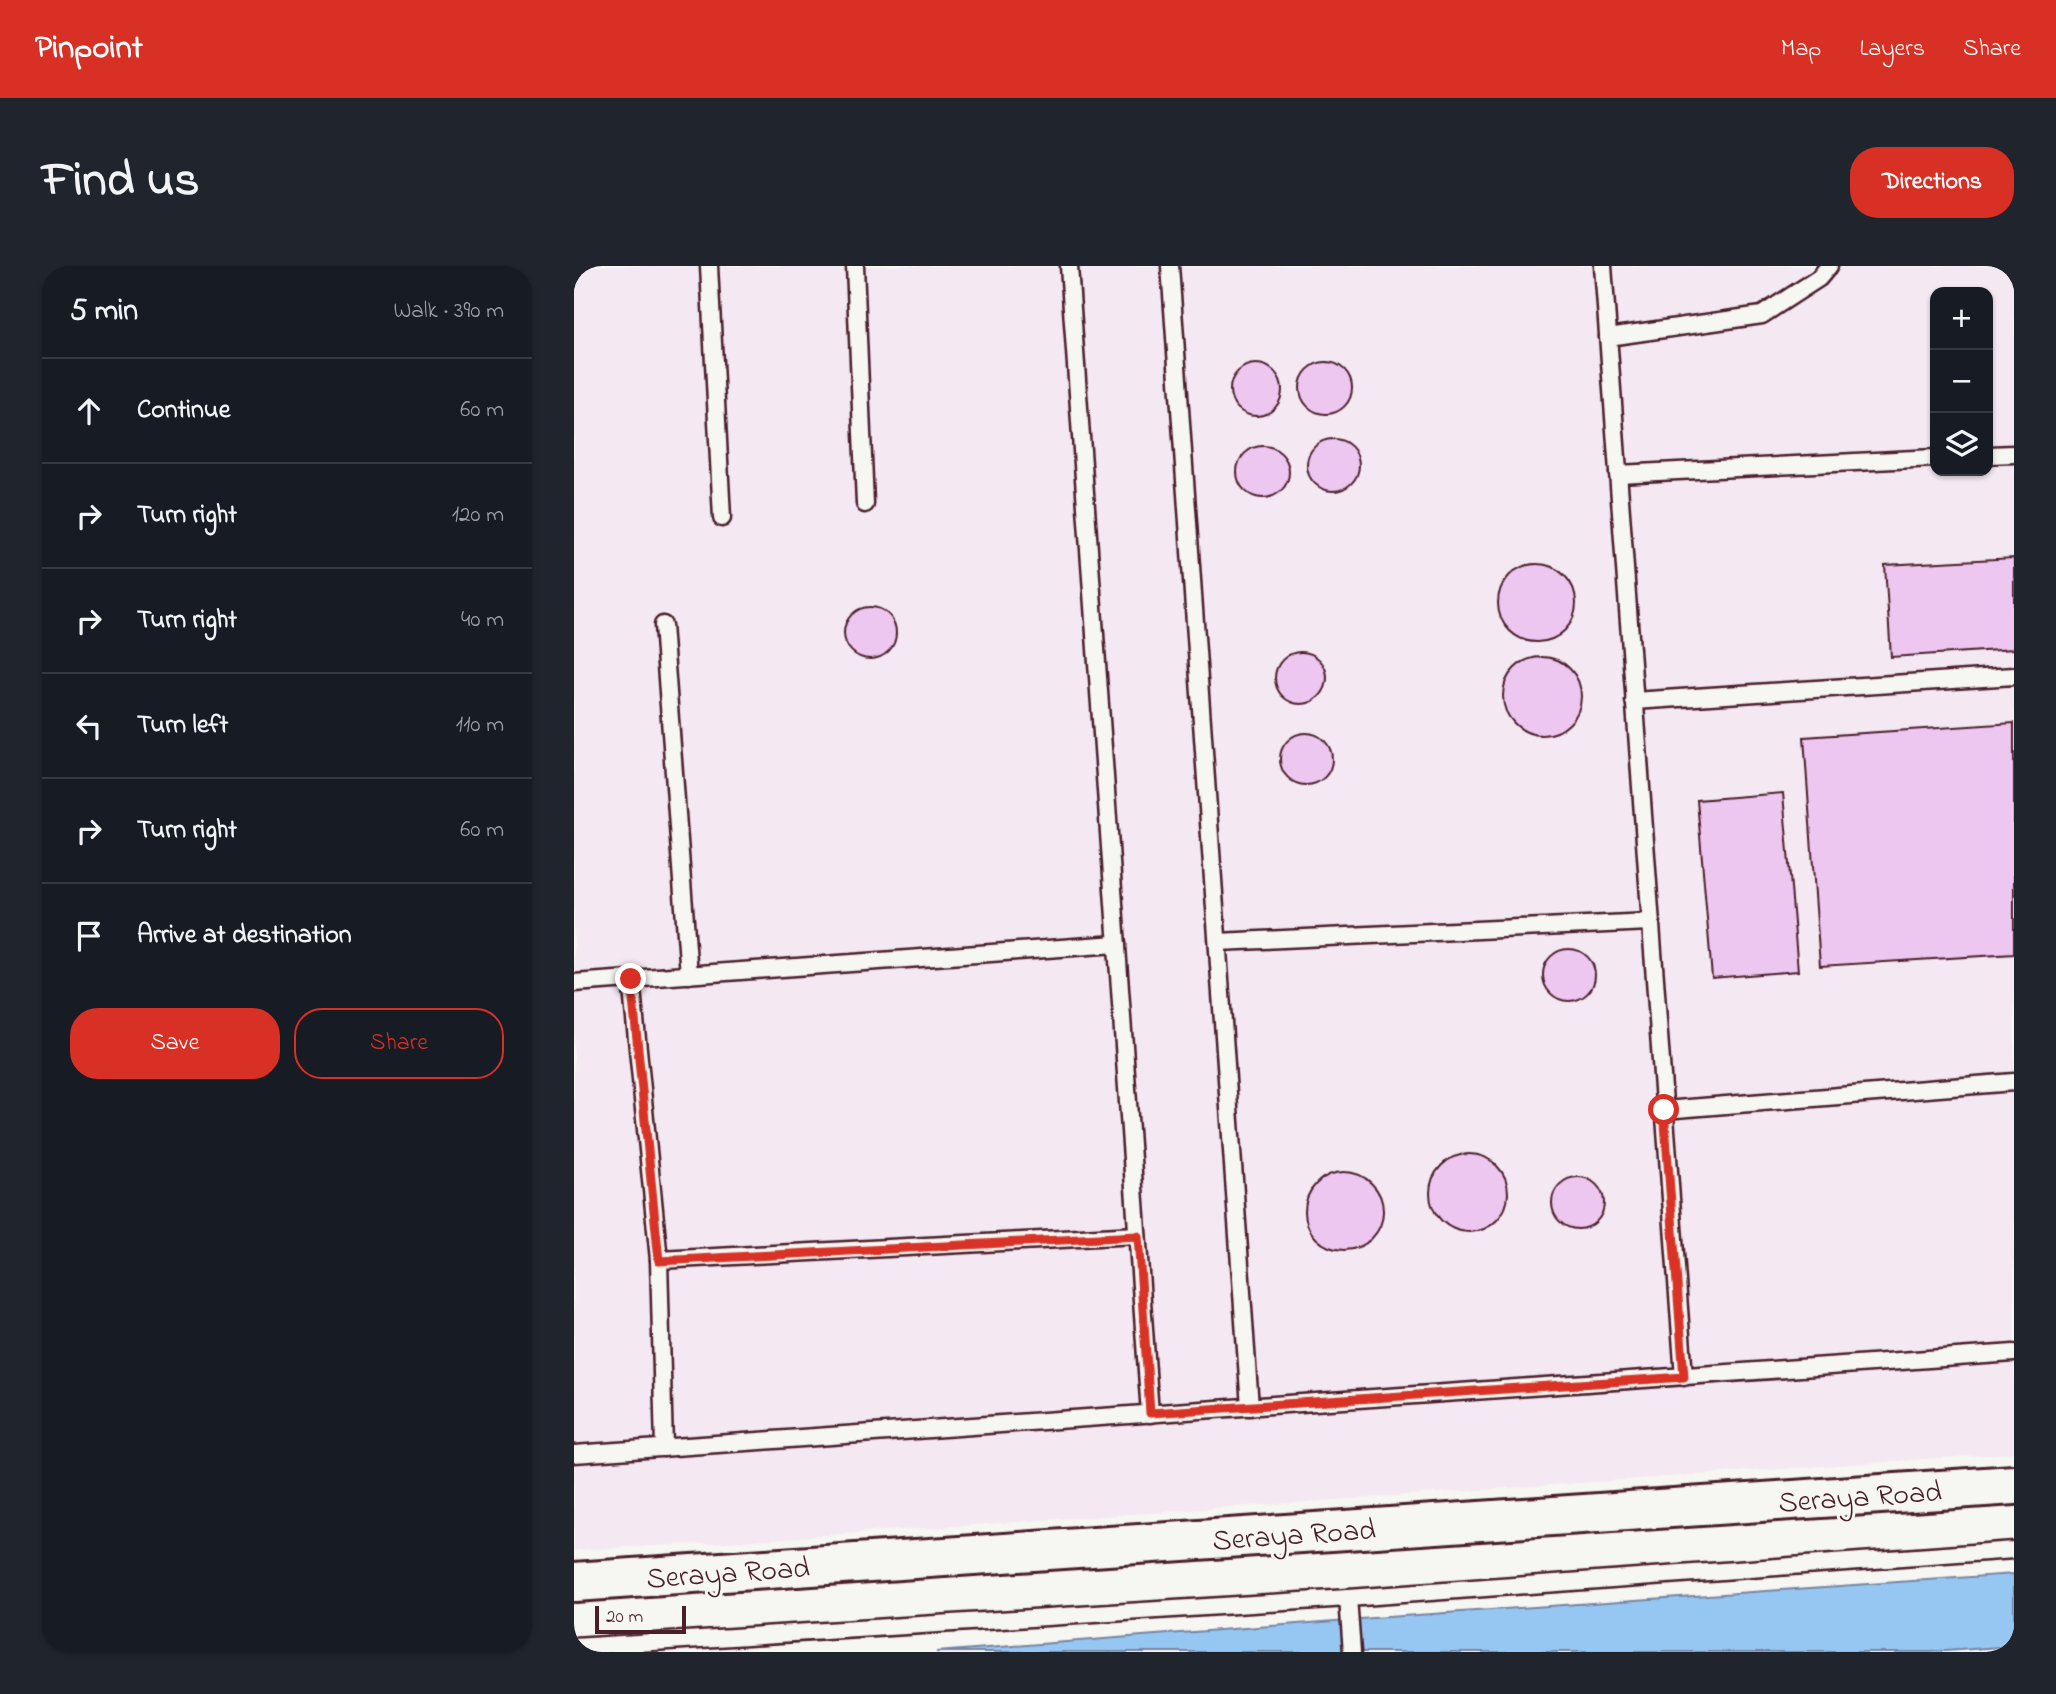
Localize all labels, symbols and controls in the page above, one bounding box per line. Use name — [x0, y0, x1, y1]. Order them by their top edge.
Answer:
text: Pinpoint — [35, 25, 143, 73]
text: Map — [1781, 32, 1821, 67]
text: Layers — [1859, 32, 1925, 67]
text: Share — [1963, 32, 2021, 67]
text: Find us — [42, 146, 199, 218]
button: Directions — [1850, 147, 2014, 218]
map controls — [1930, 287, 1993, 476]
button: + — [1930, 287, 1993, 350]
text: 5 min — [70, 290, 138, 334]
text: Walk · 390 m — [393, 295, 504, 328]
button: − — [1930, 350, 1993, 413]
icon: ahead — [70, 392, 108, 430]
text: Continue — [137, 392, 230, 430]
text: 60 m — [460, 394, 504, 427]
button: layers — [1930, 413, 1993, 476]
icon: right — [70, 497, 108, 535]
text: Turn right — [137, 497, 237, 535]
text: 120 m — [452, 499, 504, 532]
icon: right — [70, 602, 108, 640]
text: Turn right — [137, 602, 237, 640]
text: 40 m — [461, 604, 504, 637]
icon: left — [70, 707, 108, 745]
text: Turn left — [137, 707, 228, 745]
text: 110 m — [456, 709, 504, 742]
icon: right — [70, 812, 108, 850]
text: Turn right — [137, 812, 237, 850]
text: 60 m — [460, 814, 504, 847]
icon: arrive — [70, 917, 108, 955]
text: Arrive at destination — [137, 917, 352, 955]
route end — [615, 963, 646, 994]
button: Save — [70, 1008, 280, 1079]
button: Share — [294, 1008, 504, 1079]
route start — [1648, 1094, 1679, 1125]
street label: Seraya Road — [1777, 1471, 1944, 1527]
street label: Seraya Road — [1211, 1509, 1378, 1565]
street label: Seraya Road — [645, 1547, 812, 1603]
scale bar — [595, 1603, 686, 1635]
text: 20 m — [606, 1604, 643, 1631]

